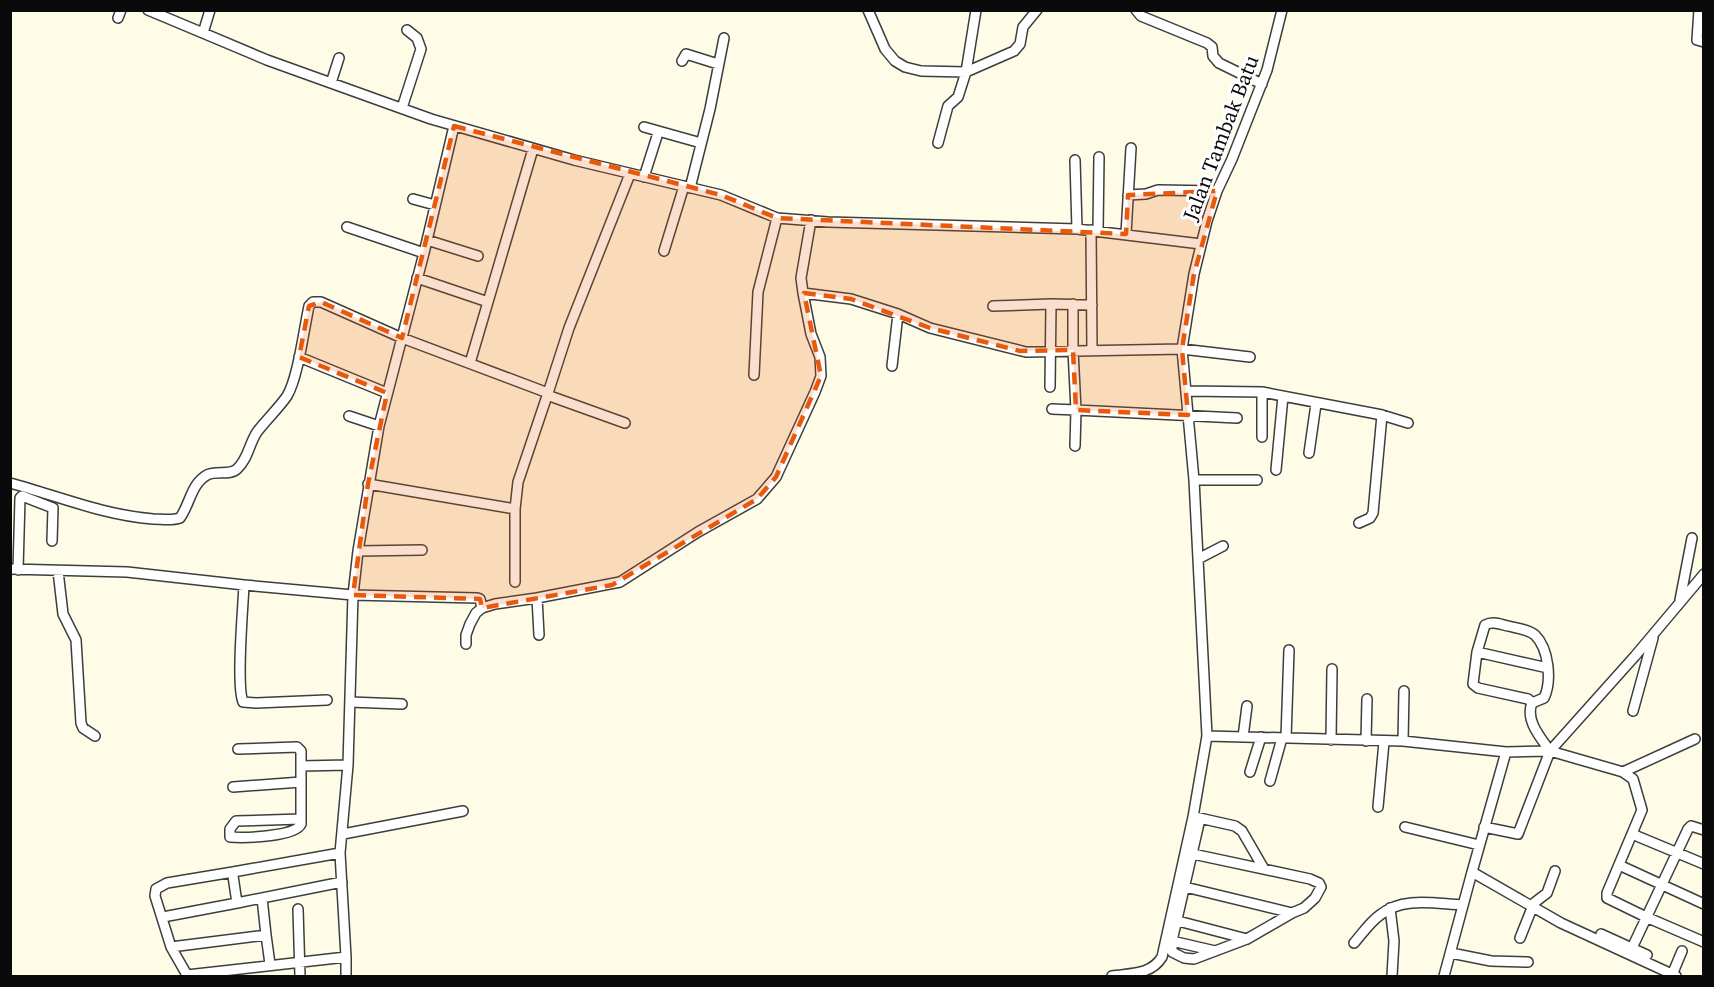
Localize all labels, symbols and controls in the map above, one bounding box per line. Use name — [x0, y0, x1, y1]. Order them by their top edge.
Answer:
street label: Jalan Tambak Batu — [1175, 51, 1265, 226]

